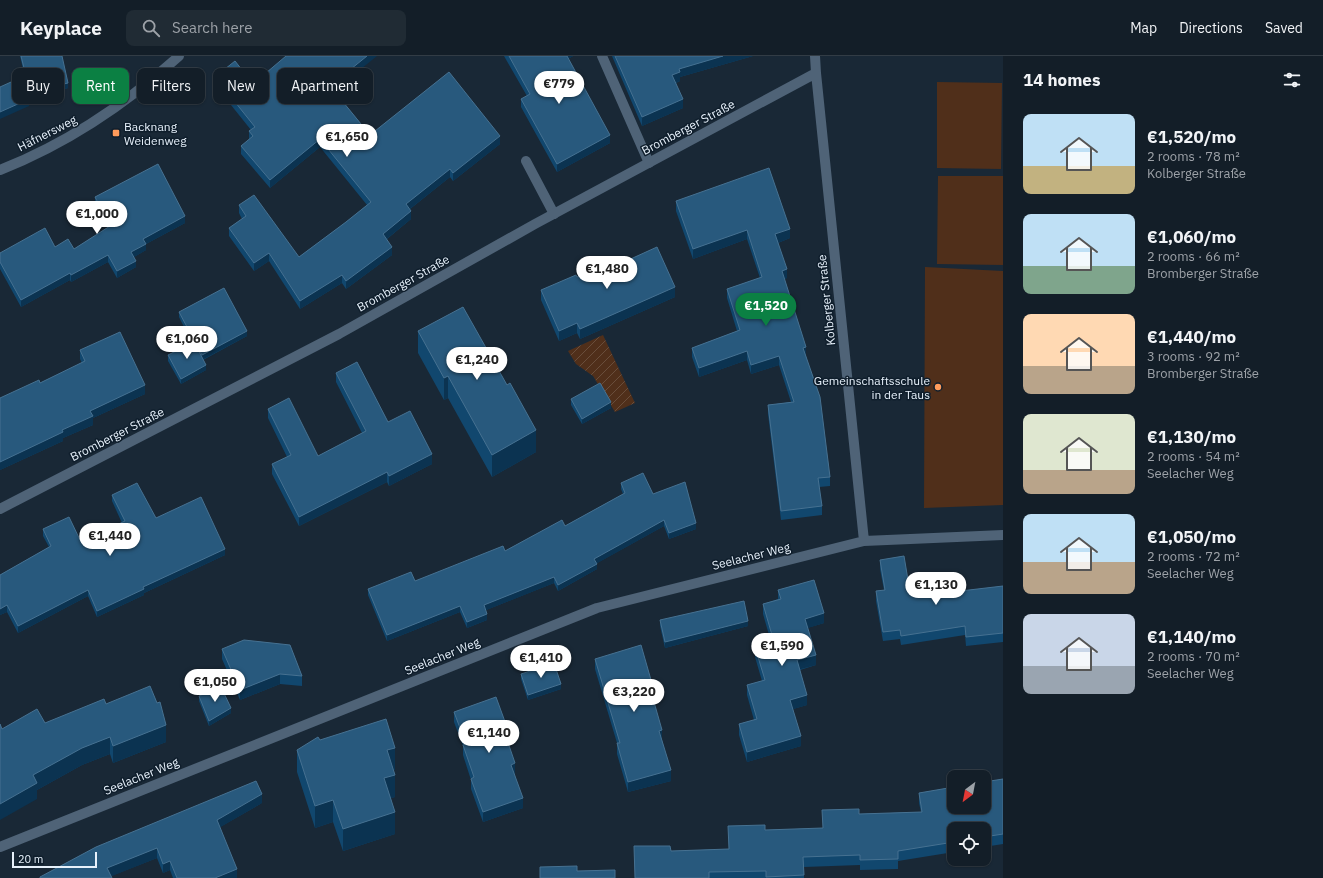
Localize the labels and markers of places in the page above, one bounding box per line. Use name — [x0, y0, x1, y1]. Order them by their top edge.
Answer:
pin: €779 — [535, 71, 583, 105]
place label: Backnang Weidenweg — [124, 119, 187, 148]
pin: €1,650 — [314, 124, 380, 158]
marker: Backnang Weidenweg — [111, 128, 121, 138]
pin: €1,000 — [64, 201, 130, 235]
pin: €1,480 — [574, 256, 640, 290]
pin: €1,520 — [733, 293, 799, 327]
pin: €1,060 — [154, 326, 220, 360]
pin: €1,240 — [444, 347, 510, 381]
place label: Gemeinschaftsschule in der Taus — [814, 373, 930, 402]
marker: Gemeinschaftsschule in der Taus — [933, 382, 943, 392]
pin: €1,440 — [77, 523, 143, 557]
pin: €1,130 — [903, 572, 969, 606]
pin: €1,590 — [749, 633, 815, 667]
pin: €1,410 — [508, 645, 574, 679]
pin: €1,050 — [182, 669, 248, 703]
pin: €3,220 — [601, 679, 667, 713]
pin: €1,140 — [456, 720, 522, 754]

